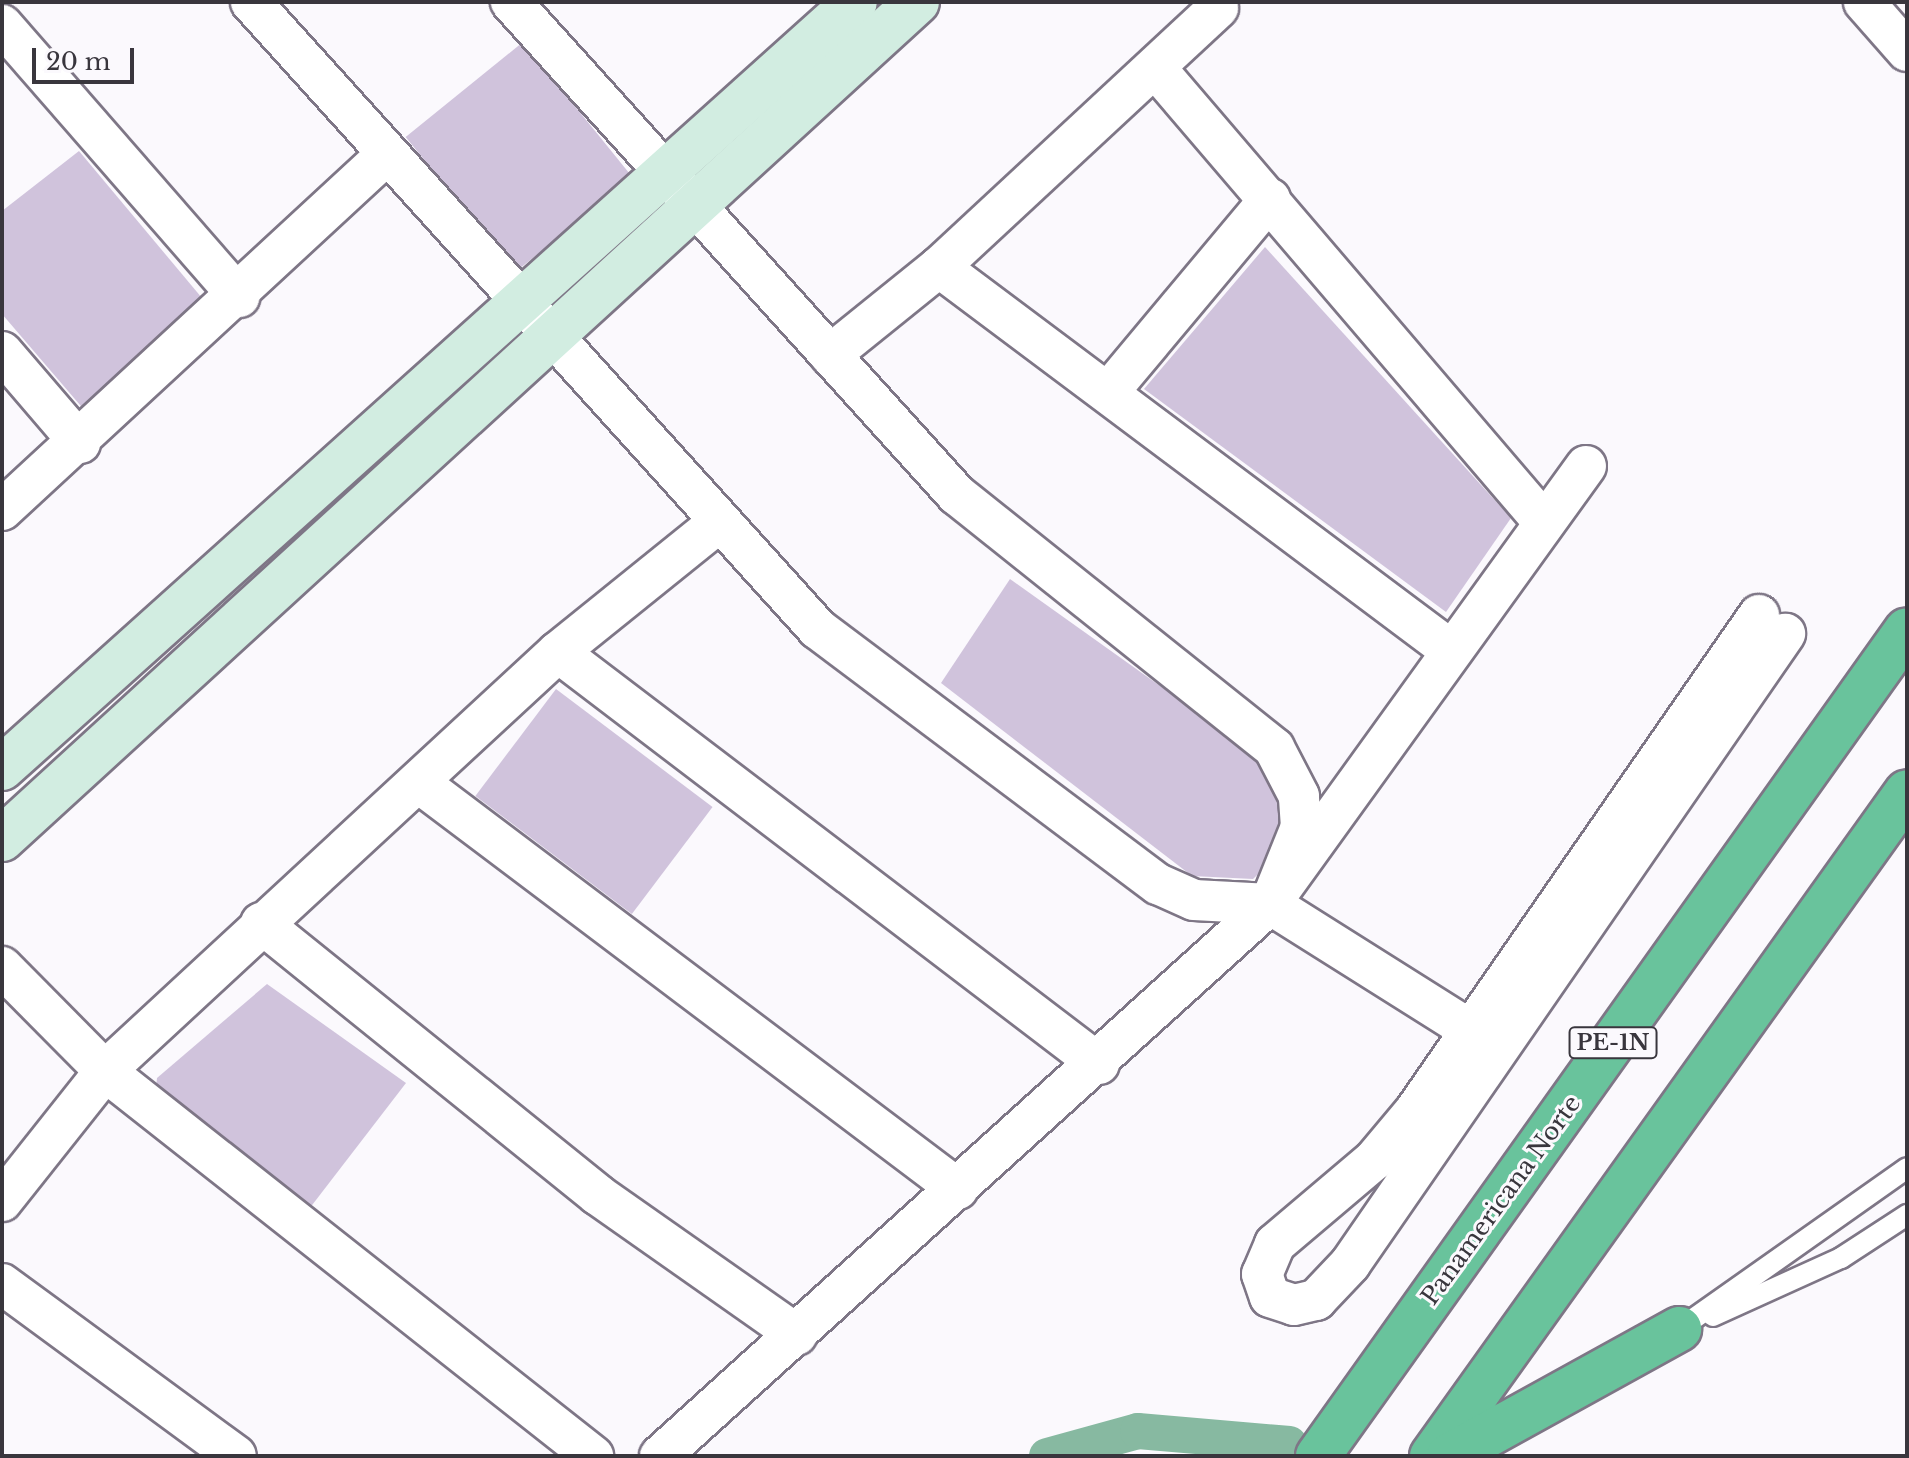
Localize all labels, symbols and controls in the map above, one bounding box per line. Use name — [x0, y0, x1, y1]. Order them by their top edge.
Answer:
scale bar — [36, 32, 138, 82]
text: 20 m — [46, 47, 111, 76]
road number: PE-1N — [1567, 1025, 1659, 1061]
street label: Panamericana Norte — [1415, 1090, 1587, 1310]

